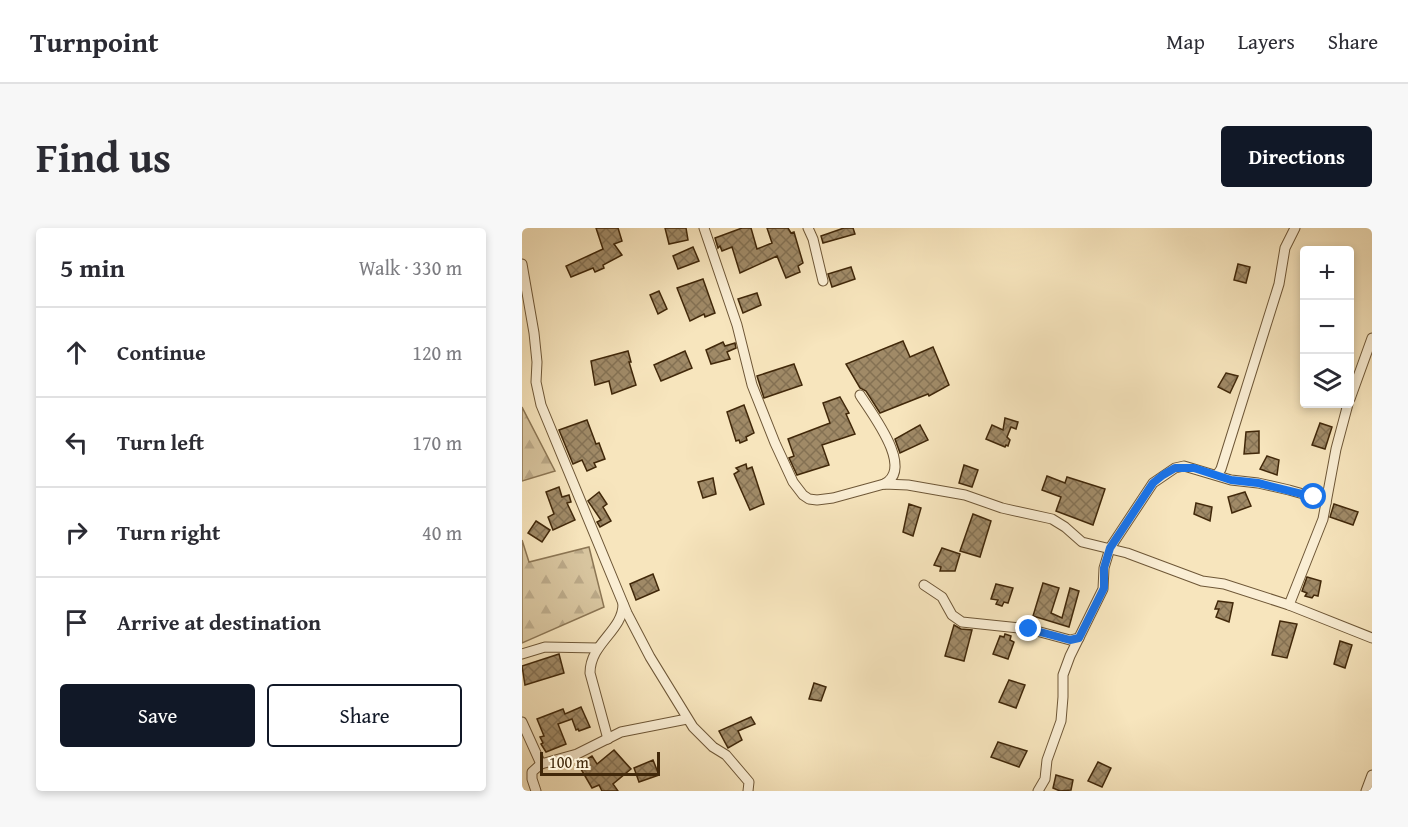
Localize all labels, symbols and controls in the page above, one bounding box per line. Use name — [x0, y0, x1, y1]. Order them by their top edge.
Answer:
text: Turnpoint — [30, 21, 159, 62]
text: Map — [1166, 26, 1205, 57]
text: Layers — [1238, 26, 1295, 57]
text: Share — [1328, 26, 1378, 57]
text: Find us — [36, 126, 171, 187]
button: Directions — [1221, 126, 1372, 187]
map controls — [1300, 246, 1354, 408]
button: + — [1300, 246, 1354, 300]
text: 5 min — [60, 248, 125, 287]
text: Walk · 330 m — [359, 253, 462, 282]
button: − — [1300, 300, 1354, 354]
icon: ahead — [60, 336, 93, 369]
text: Continue — [117, 336, 206, 368]
text: 120 m — [412, 338, 462, 367]
button: layers — [1300, 354, 1354, 408]
icon: left — [60, 426, 93, 459]
text: Turn left — [117, 426, 204, 458]
text: 170 m — [412, 428, 462, 457]
route start — [1300, 483, 1326, 509]
icon: right — [60, 516, 93, 549]
text: Turn right — [117, 516, 220, 548]
text: 40 m — [422, 518, 462, 547]
icon: arrive — [60, 606, 93, 639]
text: Arrive at destination — [117, 606, 321, 638]
route end — [1015, 615, 1041, 641]
button: Save — [60, 684, 255, 747]
button: Share — [267, 684, 462, 747]
scale bar — [540, 749, 660, 776]
text: 100 m — [549, 750, 589, 774]

